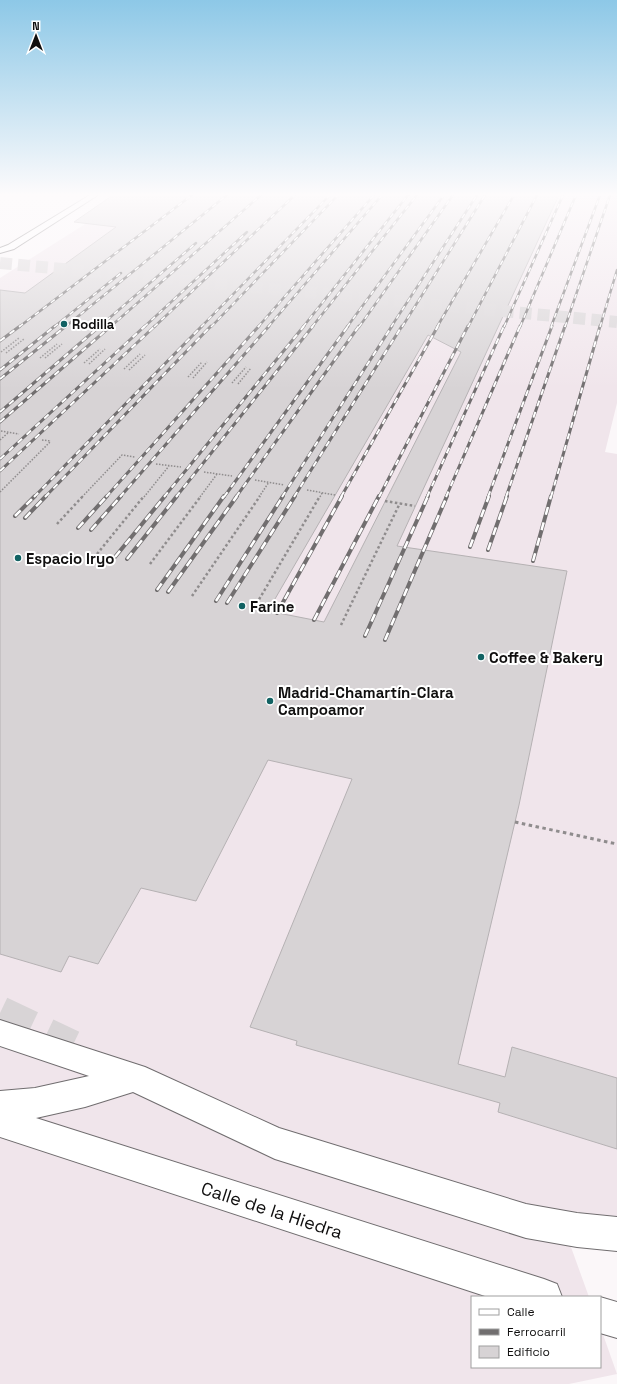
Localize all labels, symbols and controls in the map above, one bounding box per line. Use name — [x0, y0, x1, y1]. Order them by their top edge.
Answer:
north arrow — [16, 16, 56, 56]
text: N — [32, 19, 40, 33]
place label: Rodilla — [72, 316, 115, 333]
marker: Rodilla — [59, 319, 69, 329]
place label: Espacio Iryo — [26, 549, 114, 568]
marker: Espacio Iryo — [13, 553, 23, 563]
place label: Farine — [250, 597, 295, 616]
marker: Farine — [237, 601, 247, 611]
place label: Coffee & Bakery — [489, 648, 603, 667]
marker: Coffee & Bakery — [476, 652, 486, 662]
place label: Madrid-Chamartín-Clara Campoamor — [278, 683, 454, 719]
marker: Madrid-Chamartín-Clara Campoamor — [265, 696, 275, 706]
street label: Calle de la Hiedra — [198, 1176, 346, 1244]
legend — [471, 1296, 601, 1368]
text: Calle — [507, 1304, 535, 1320]
text: Ferrocarril — [507, 1324, 566, 1340]
text: Edificio — [507, 1344, 550, 1360]

